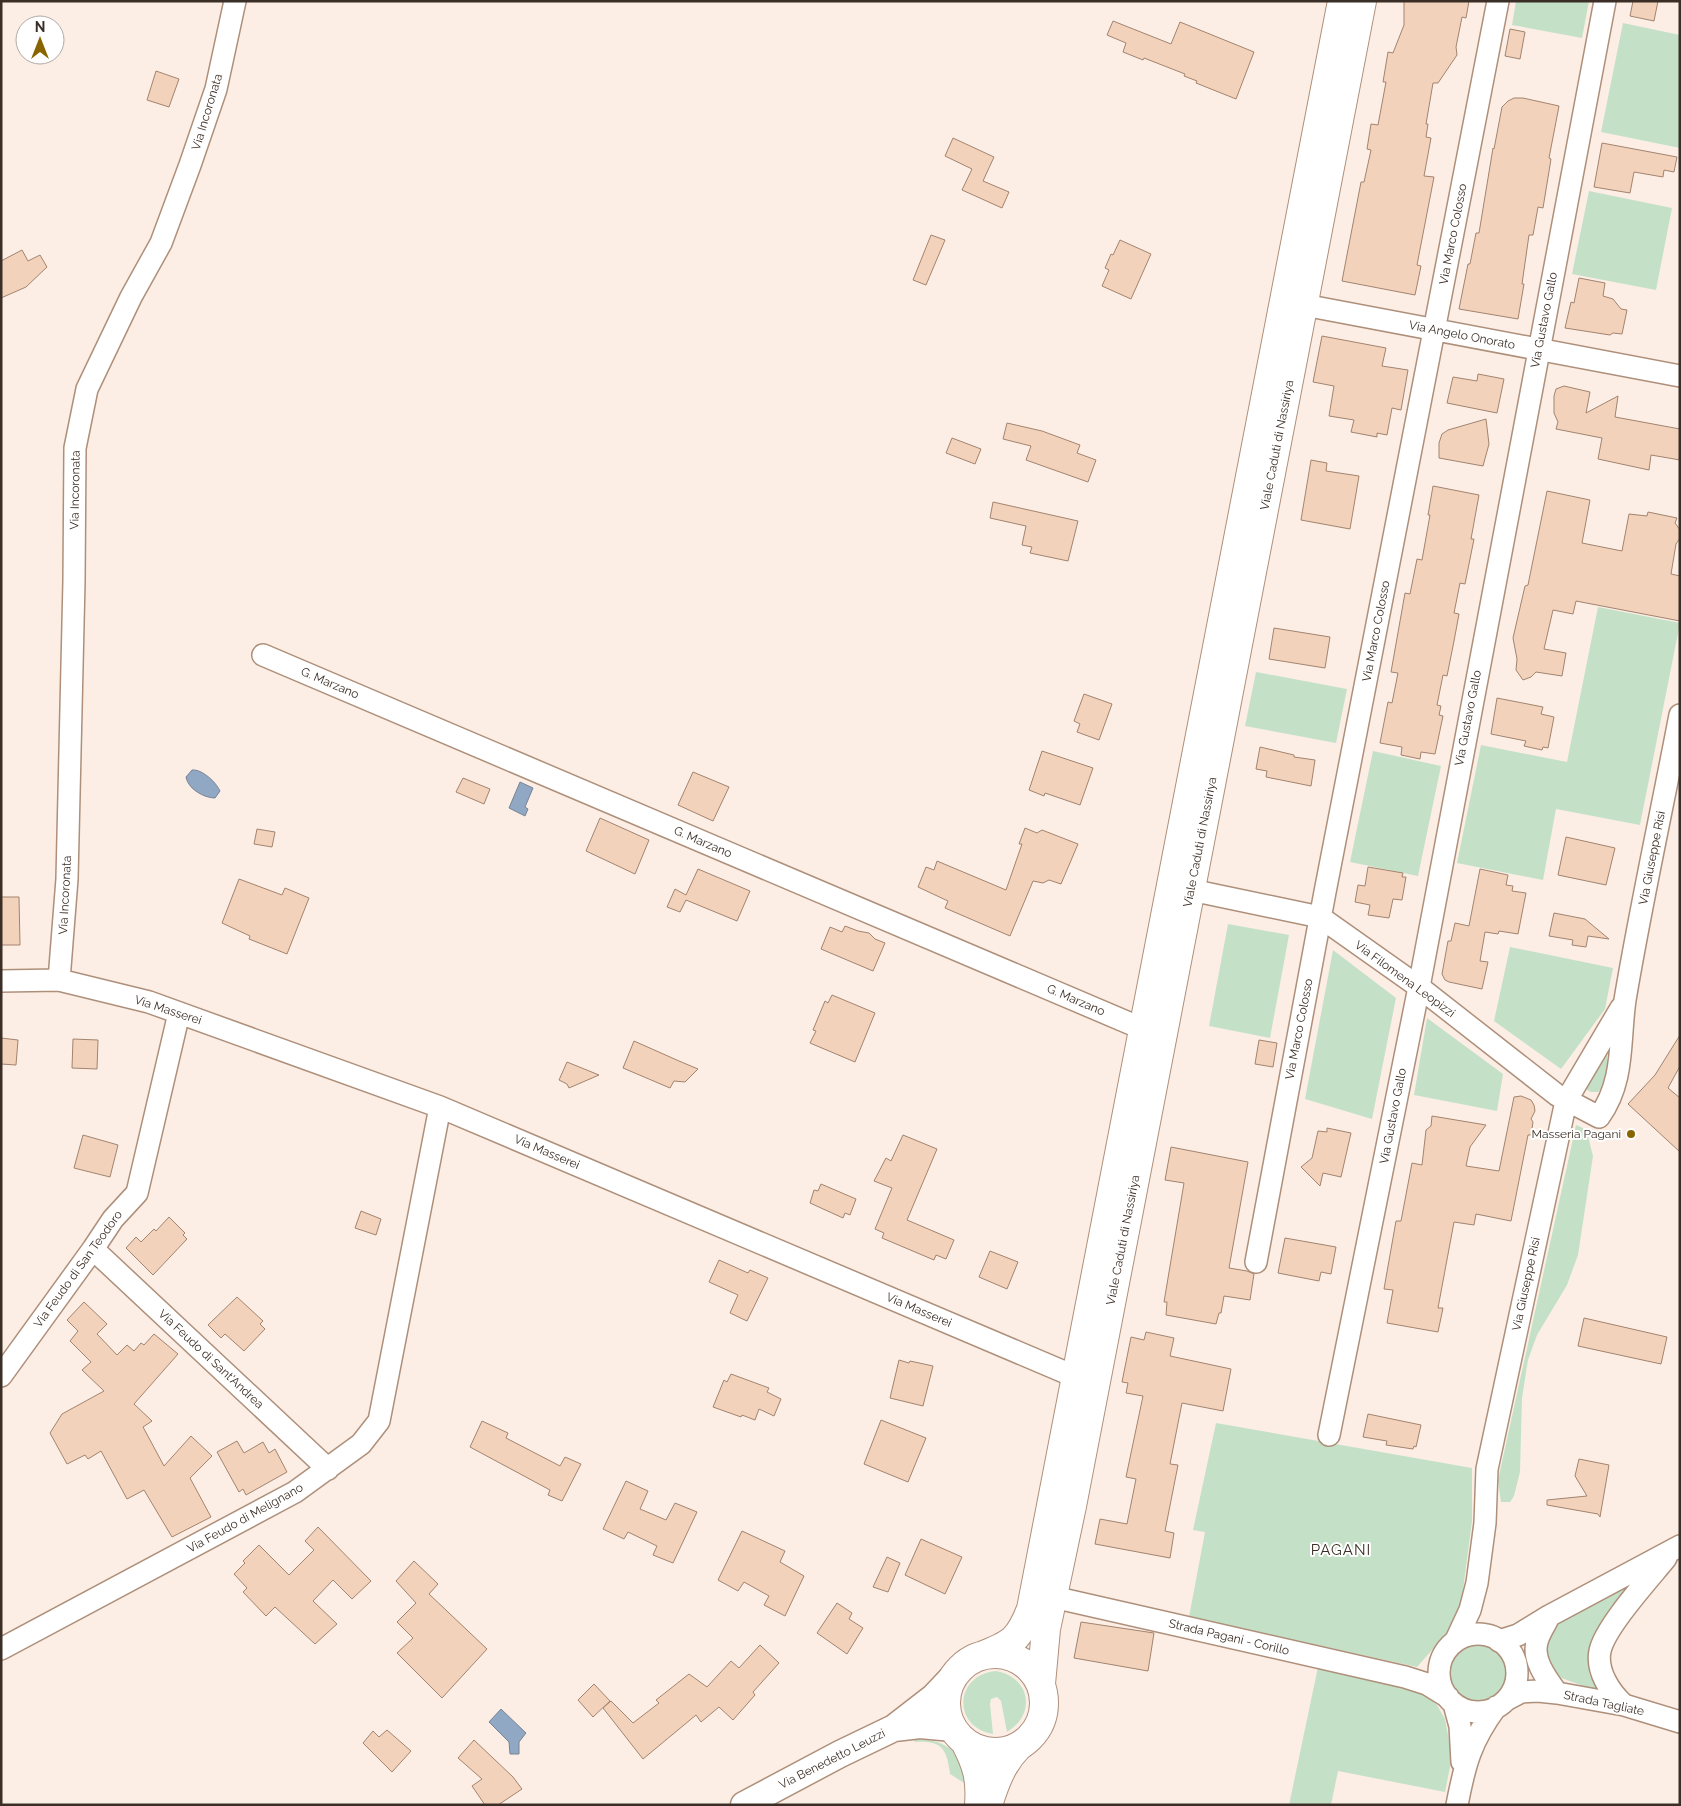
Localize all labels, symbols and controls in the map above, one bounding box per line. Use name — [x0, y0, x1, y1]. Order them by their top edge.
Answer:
north arrow — [15, 15, 65, 65]
text: N — [35, 19, 45, 35]
street label: Via Incoronata — [189, 72, 225, 152]
street label: Via Marco Colosso — [1436, 182, 1470, 286]
street label: Via Gustavo Gallo — [1528, 271, 1560, 369]
street label: Via Angelo Onorato — [1408, 318, 1516, 352]
street label: Viale Caduti di Nassiriya — [1257, 379, 1297, 511]
street label: Via Incoronata — [67, 450, 83, 530]
street label: Via Marco Colosso — [1359, 579, 1393, 683]
street label: G. Marzano — [299, 664, 361, 702]
street label: Via Gustavo Gallo — [1452, 669, 1484, 767]
street label: Viale Caduti di Nassiriya — [1180, 776, 1220, 908]
street label: Via Giuseppe Risi — [1636, 810, 1668, 906]
street label: G. Marzano — [672, 823, 734, 861]
street label: Via Incoronata — [56, 855, 74, 935]
street label: Via Filomena Leopizzi — [1352, 938, 1458, 1020]
street label: Via Marco Colosso — [1282, 977, 1316, 1081]
street label: G. Marzano — [1045, 981, 1107, 1019]
street label: Via Masserei — [133, 993, 203, 1027]
street label: Via Gustavo Gallo — [1377, 1067, 1409, 1165]
place label: Masseria Pagani — [1531, 1127, 1621, 1141]
marker: Masseria Pagani — [1625, 1128, 1637, 1140]
street label: Via Masserei — [512, 1132, 582, 1172]
street label: Viale Caduti di Nassiriya — [1103, 1174, 1143, 1306]
street label: Via Feudo di San Teodoro — [31, 1208, 125, 1330]
street label: Via Giuseppe Risi — [1509, 1236, 1543, 1332]
street label: Via Masserei — [884, 1290, 954, 1330]
street label: Via Feudo di Sant'Andrea — [156, 1307, 266, 1411]
street label: Via Feudo di Melignano — [185, 1480, 305, 1556]
district label: PAGANI — [1311, 1541, 1371, 1559]
street label: Strada Pagani - Corillo — [1167, 1616, 1291, 1658]
street label: Strada Tagliate — [1562, 1688, 1646, 1718]
street label: Via Benedetto Leuzzi — [776, 1726, 888, 1792]

